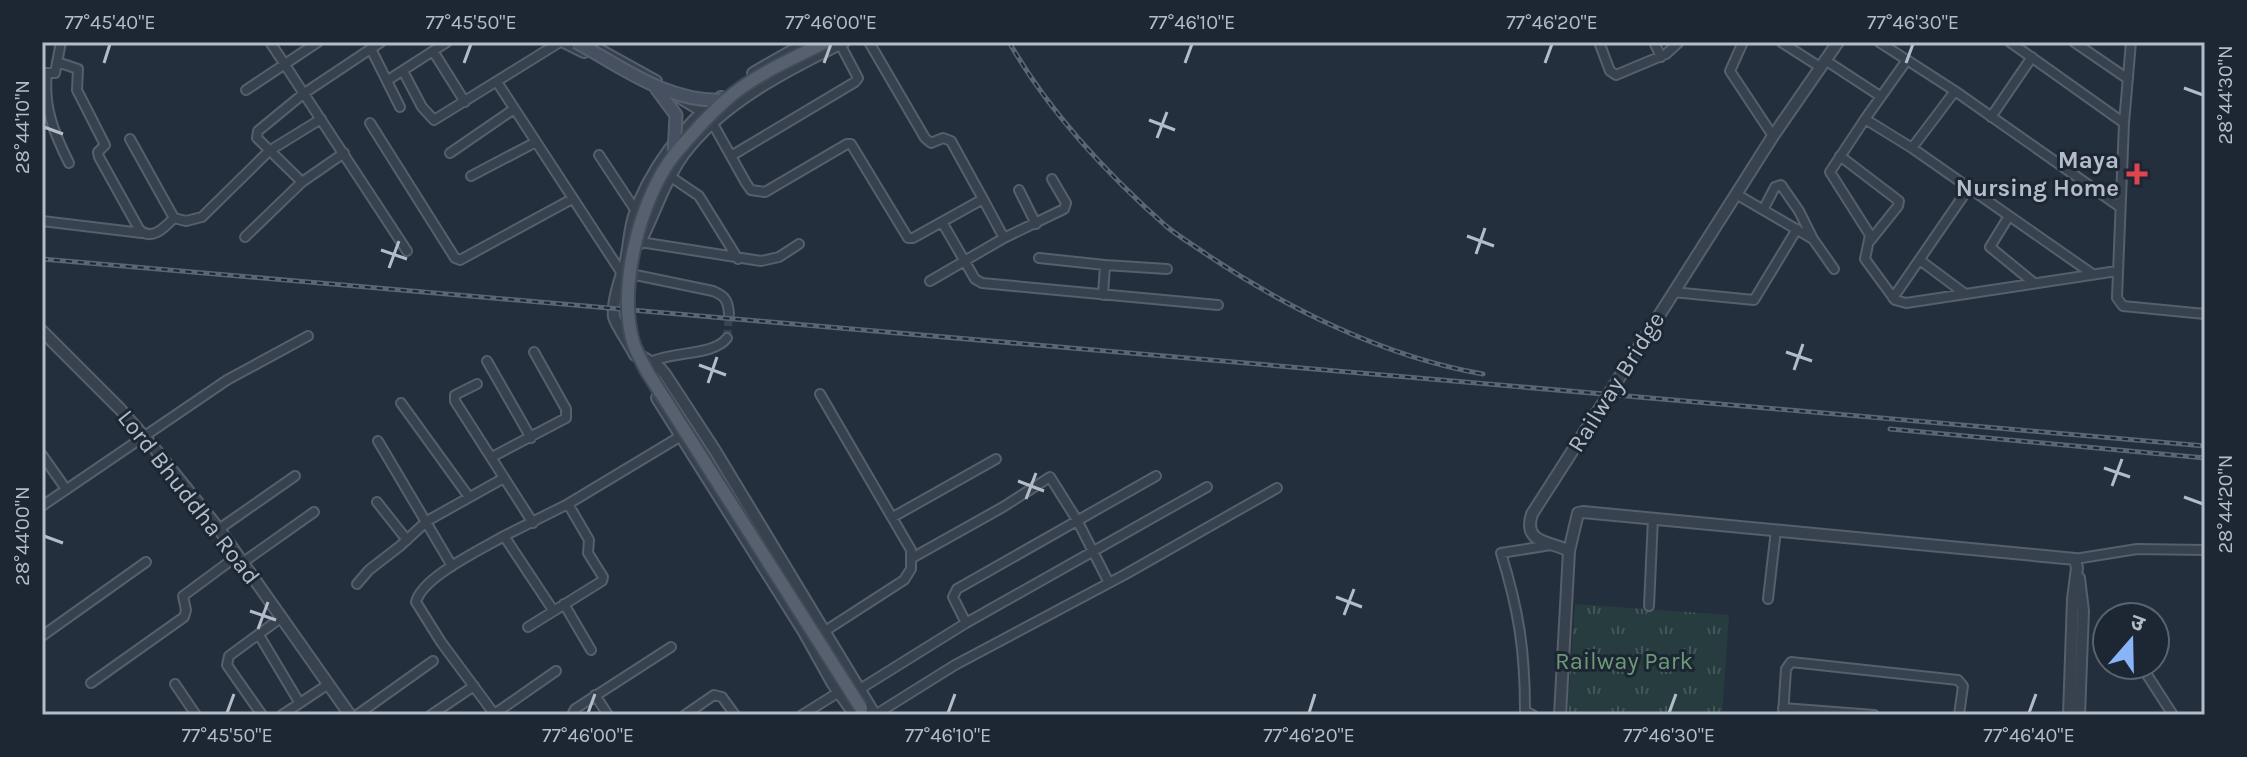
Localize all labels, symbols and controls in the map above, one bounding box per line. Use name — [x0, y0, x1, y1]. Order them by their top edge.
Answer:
text: 77°45'40"E — [64, 11, 156, 34]
text: 77°45'50"E — [425, 11, 517, 34]
text: 77°46'00"E — [785, 11, 877, 34]
text: 77°46'10"E — [1149, 11, 1235, 34]
text: 77°46'20"E — [1506, 11, 1598, 34]
text: 77°46'30"E — [1867, 11, 1959, 34]
text: 28°44'30"N — [2214, 45, 2237, 145]
text: 28°44'10"N — [11, 80, 34, 174]
place label: Maya Nursing Home — [1956, 146, 2119, 202]
marker: Maya Nursing Home — [2126, 163, 2148, 185]
street label: Railway Bridge — [1562, 307, 1670, 457]
street label: Lord Bhuddha Road — [112, 404, 266, 590]
text: 28°44'20"N — [2214, 455, 2237, 553]
text: 28°44'00"N — [11, 486, 34, 586]
north arrow — [2091, 601, 2171, 681]
text: उ — [2127, 609, 2149, 638]
park label: Railway Park — [1555, 647, 1693, 675]
text: 77°45'50"E — [181, 724, 273, 747]
text: 77°46'00"E — [542, 724, 634, 747]
text: 77°46'10"E — [905, 724, 991, 747]
text: 77°46'20"E — [1263, 724, 1355, 747]
text: 77°46'30"E — [1623, 724, 1715, 747]
text: 77°46'40"E — [1983, 724, 2075, 747]

